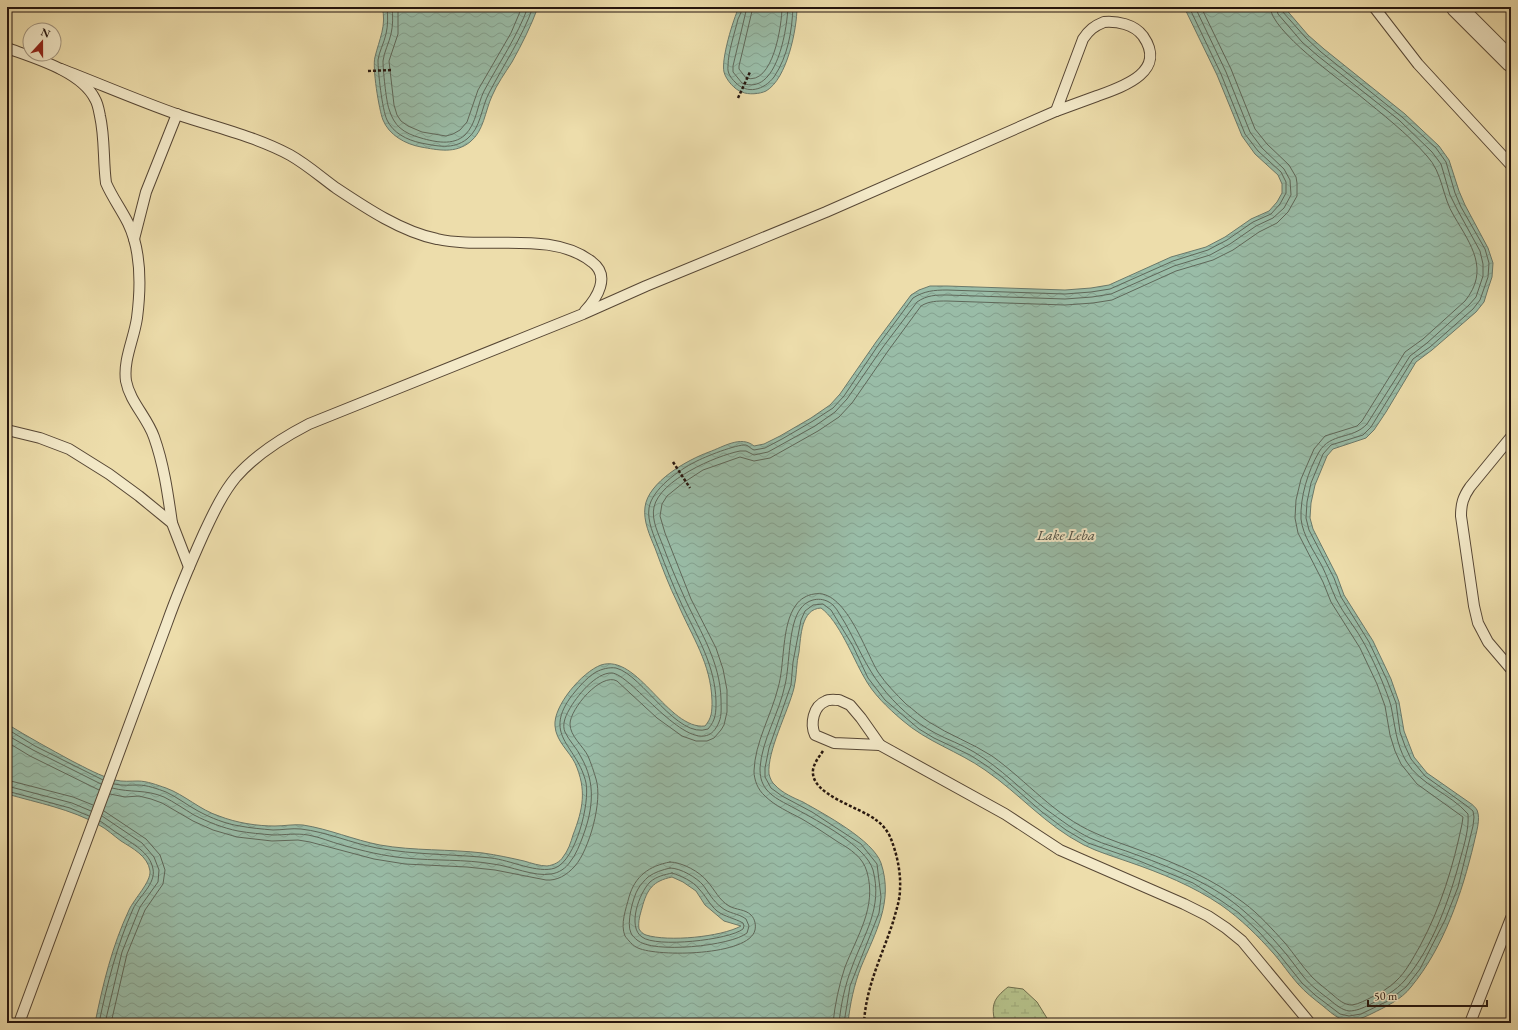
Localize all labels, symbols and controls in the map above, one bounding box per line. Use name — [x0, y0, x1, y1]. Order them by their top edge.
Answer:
north arrow — [22, 22, 62, 62]
text: N — [39, 25, 52, 41]
water label: Lake Leba — [1036, 525, 1095, 544]
scale bar — [1368, 982, 1487, 1008]
text: 50 m — [1374, 988, 1398, 1004]

